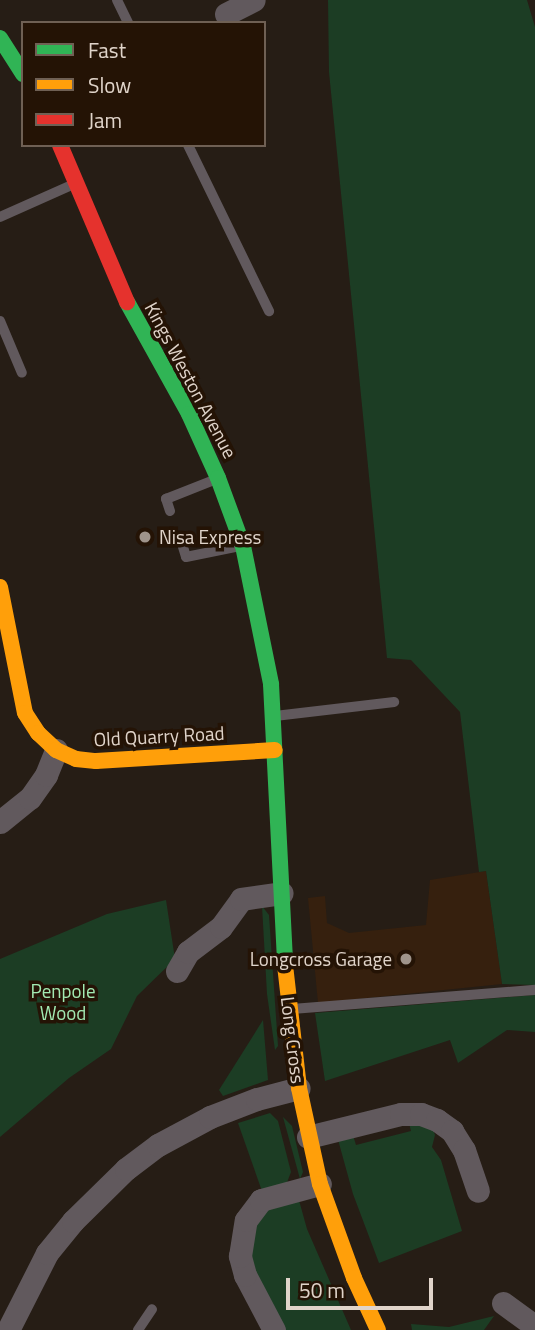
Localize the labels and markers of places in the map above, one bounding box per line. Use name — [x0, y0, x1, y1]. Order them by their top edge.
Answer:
place label: Nisa Express — [159, 526, 261, 548]
marker: Nisa Express — [137, 529, 153, 545]
place label: Longcross Garage — [250, 948, 392, 970]
marker: Longcross Garage — [398, 951, 414, 967]

